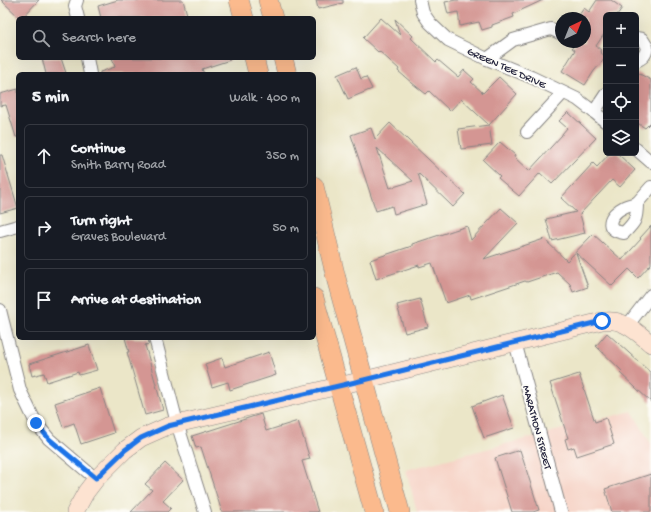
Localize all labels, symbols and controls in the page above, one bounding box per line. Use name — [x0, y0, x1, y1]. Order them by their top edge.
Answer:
north arrow — [555, 12, 591, 48]
map controls — [603, 12, 639, 156]
button: + — [603, 12, 639, 48]
search box — [16, 16, 316, 60]
icon: search — [30, 27, 52, 49]
text: Search here — [62, 29, 136, 47]
street label: GREEN TEE DRIVE — [465, 46, 549, 92]
button: − — [603, 48, 639, 84]
button: locate — [603, 84, 639, 120]
text: 5 min — [32, 88, 69, 108]
text: Walk · 400 m — [230, 91, 300, 106]
button: layers — [603, 120, 639, 156]
text: Continue — [71, 140, 125, 158]
icon: ahead — [33, 145, 55, 167]
text: 350 m — [266, 149, 299, 164]
text: Smith Barry Road — [71, 158, 165, 173]
text: Turn right — [71, 212, 131, 230]
icon: right — [33, 217, 55, 239]
text: 50 m — [272, 221, 299, 236]
text: Graves Boulevard — [71, 230, 166, 245]
icon: arrive — [33, 289, 55, 311]
text: Arrive at destination — [71, 291, 201, 309]
route start — [593, 312, 611, 330]
street label: MARATHON STREET — [519, 384, 553, 471]
route end — [27, 414, 45, 432]

